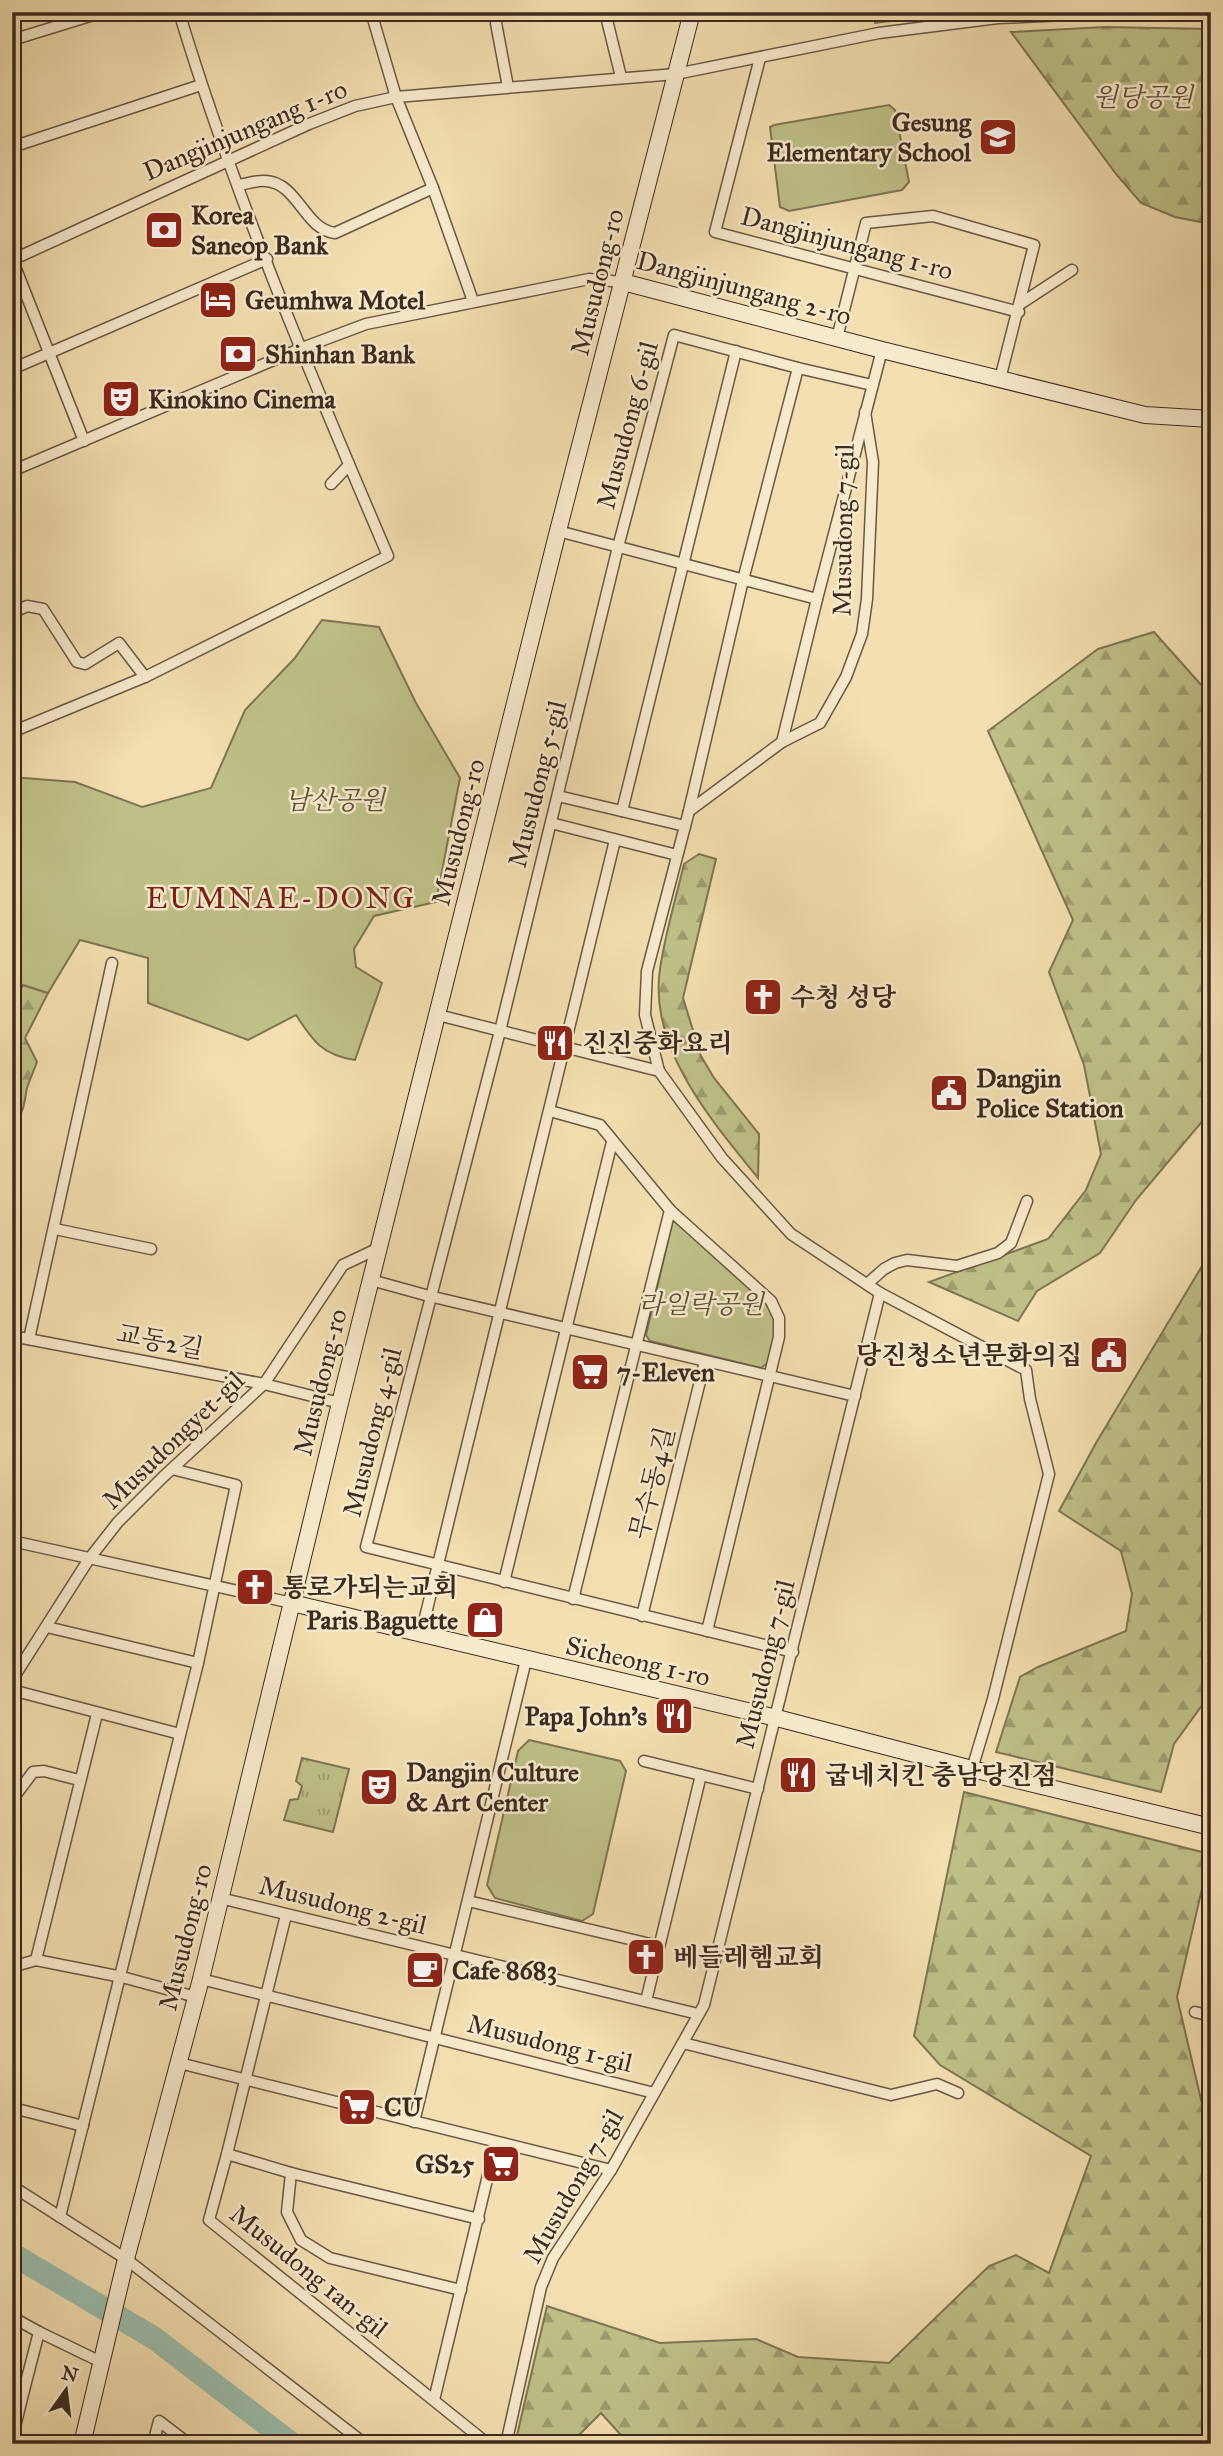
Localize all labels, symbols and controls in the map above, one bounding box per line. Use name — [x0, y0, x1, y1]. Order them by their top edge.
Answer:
street label: Dangjinjungang 1-ro — [138, 73, 352, 187]
park label: 원당공원 — [1093, 81, 1195, 113]
place label: Gesung Elementary School — [767, 106, 972, 168]
school or university icon: Gesung Elementary School — [977, 116, 1019, 158]
place label: Korea Saneop Bank — [191, 199, 329, 261]
street label: Dangjinjungang 1-ro — [737, 199, 957, 287]
street label: Musudong-ro — [563, 205, 631, 359]
bank icon: Korea Saneop Bank — [143, 209, 185, 251]
street label: Dangjinjungang 2-ro — [633, 244, 855, 332]
hotel icon: Geumhwa Motel — [197, 279, 239, 321]
place label: Geumhwa Motel — [245, 284, 426, 316]
bank icon: Shinhan Bank — [217, 333, 259, 375]
place label: Shinhan Bank — [265, 338, 416, 370]
street label: Musudong 6-gil — [589, 338, 665, 512]
theatre icon: Kinokino Cinema — [100, 378, 142, 420]
place label: Kinokino Cinema — [148, 383, 337, 415]
street label: Musudong 7-gil — [825, 443, 861, 617]
street label: Musudong 5-gil — [501, 697, 573, 871]
street label: Musudong-ro — [424, 755, 492, 909]
park label: 남산공원 — [285, 784, 387, 816]
district label: EUMNAE-DONG — [146, 880, 416, 916]
church icon: 수청 성당 — [742, 976, 784, 1018]
place label: 수청 성당 — [790, 981, 897, 1013]
restaurant icon: 진진중화요리 — [534, 1022, 576, 1064]
place label: 진진중화요리 — [582, 1027, 733, 1059]
place label: Dangjin Police Station — [976, 1062, 1124, 1124]
public building icon: Dangjin Police Station — [928, 1072, 970, 1114]
park label: 라일락공원 — [638, 1288, 766, 1320]
street label: Musudong-ro — [286, 1305, 354, 1459]
street label: 교동2길 — [114, 1317, 206, 1365]
public building icon: 당진청소년문화의집 — [1088, 1334, 1130, 1376]
place label: 당진청소년문화의집 — [856, 1339, 1082, 1371]
street label: Musudong 4-gil — [336, 1344, 408, 1520]
supermarket icon: 7-Eleven — [569, 1351, 611, 1393]
place label: 7-Eleven — [617, 1356, 715, 1388]
street label: Musudongyet-gil — [95, 1364, 251, 1516]
street label: 무수동4길 — [623, 1423, 681, 1543]
church icon: 통로가되는교회 — [234, 1566, 276, 1608]
place label: 통로가되는교회 — [282, 1571, 458, 1603]
street label: Musudong 7-gil — [729, 1576, 801, 1752]
shop icon: Paris Baguette — [464, 1599, 506, 1641]
place label: Paris Baguette — [306, 1604, 458, 1637]
street label: Sicheong 1-ro — [563, 1629, 713, 1693]
restaurant icon: Papa John's — [653, 1695, 695, 1737]
place label: Papa John's — [525, 1700, 648, 1733]
restaurant icon: 굽네치킨 충남당진점 — [777, 1754, 819, 1796]
place label: Dangjin Culture & Art Center — [406, 1756, 579, 1818]
place label: 굽네치킨 충남당진점 — [825, 1759, 1057, 1791]
theatre icon: Dangjin Culture & Art Center — [358, 1766, 400, 1808]
street label: Musudong-ro — [151, 1860, 219, 2014]
street label: Musudong 2-gil — [256, 1869, 430, 1941]
church icon: 베들레헴교회 — [625, 1936, 667, 1978]
place label: 베들레헴교회 — [673, 1941, 824, 1973]
cafe icon: Cafe 8683 — [404, 1949, 446, 1991]
place label: Cafe 8683 — [452, 1954, 557, 1986]
street label: Musudong 1-gil — [464, 2007, 636, 2079]
supermarket icon: CU — [336, 2086, 378, 2128]
place label: CU — [384, 2091, 423, 2123]
street label: Musudong 7-gil — [516, 2103, 630, 2269]
supermarket icon: GS25 — [480, 2143, 522, 2185]
place label: GS25 — [415, 2148, 475, 2180]
street label: Musudong 1an-gil — [223, 2197, 395, 2345]
north arrow — [32, 2354, 102, 2424]
text: N — [59, 2361, 81, 2387]

